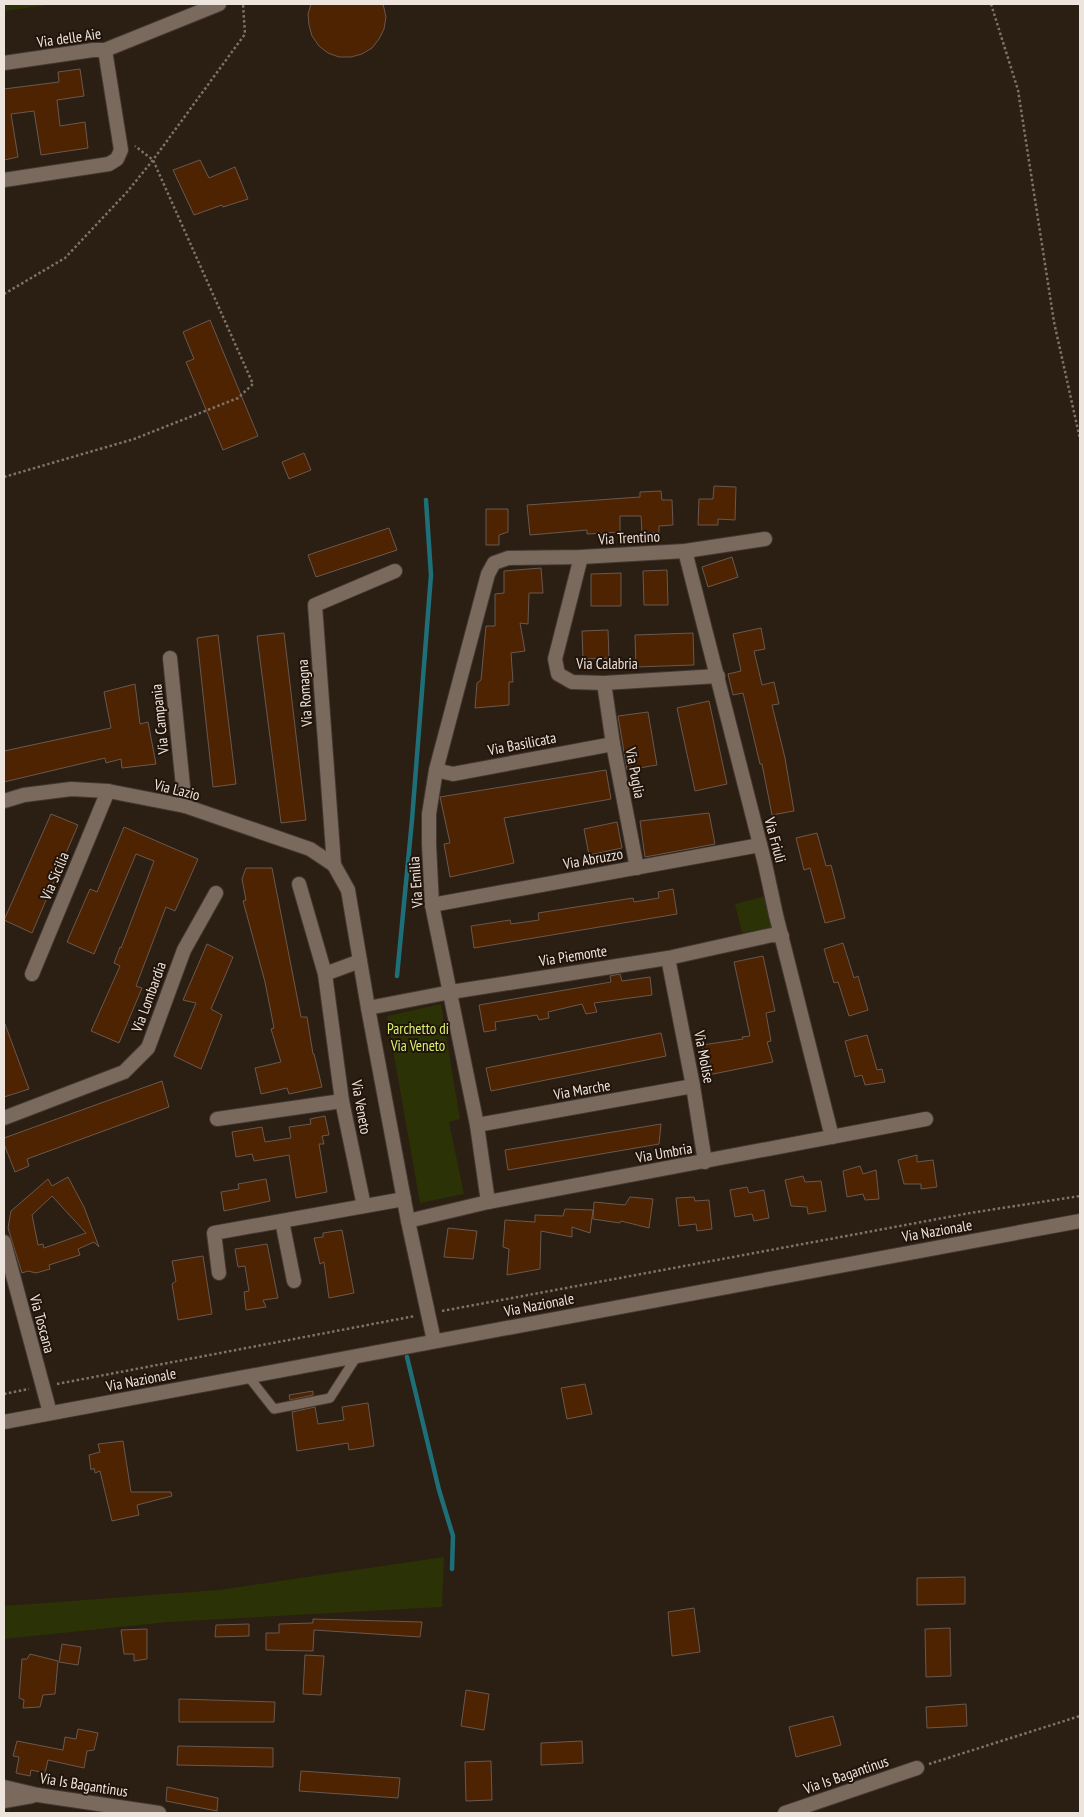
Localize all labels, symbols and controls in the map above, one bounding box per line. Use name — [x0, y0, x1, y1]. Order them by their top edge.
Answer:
street label: Via delle Aie — [35, 24, 102, 52]
street label: Via Trentino — [597, 526, 660, 549]
street label: Via Calabria — [575, 654, 638, 673]
street label: Via Romagna — [293, 659, 316, 728]
street label: Via Campania — [146, 683, 173, 756]
street label: Via Basilicata — [485, 728, 558, 760]
street label: Via Puglia — [621, 745, 650, 800]
street label: Via Lazio — [151, 774, 202, 804]
street label: Via Friuli — [760, 814, 791, 865]
street label: Via Abruzzo — [561, 844, 624, 873]
street label: Via Sicilia — [36, 849, 73, 904]
street label: Via Emilia — [404, 856, 427, 909]
street label: Via Piemonte — [537, 941, 608, 970]
street label: Via Lombardia — [127, 959, 170, 1036]
park label: Parchetto di Via Veneto — [387, 1019, 449, 1055]
street label: Via Molise — [690, 1028, 719, 1085]
street label: Via Marche — [551, 1075, 612, 1104]
street label: Via Veneto — [347, 1077, 376, 1135]
street label: Via Umbria — [633, 1138, 694, 1167]
street label: Via Nazionale — [899, 1215, 973, 1246]
street label: Via Nazionale — [501, 1288, 576, 1321]
street label: Via Toscana — [25, 1292, 59, 1355]
street label: Via Nazionale — [103, 1363, 178, 1396]
street label: Via Is Bagantinus — [800, 1751, 891, 1798]
street label: Via Is Bagantinus — [38, 1768, 129, 1801]

